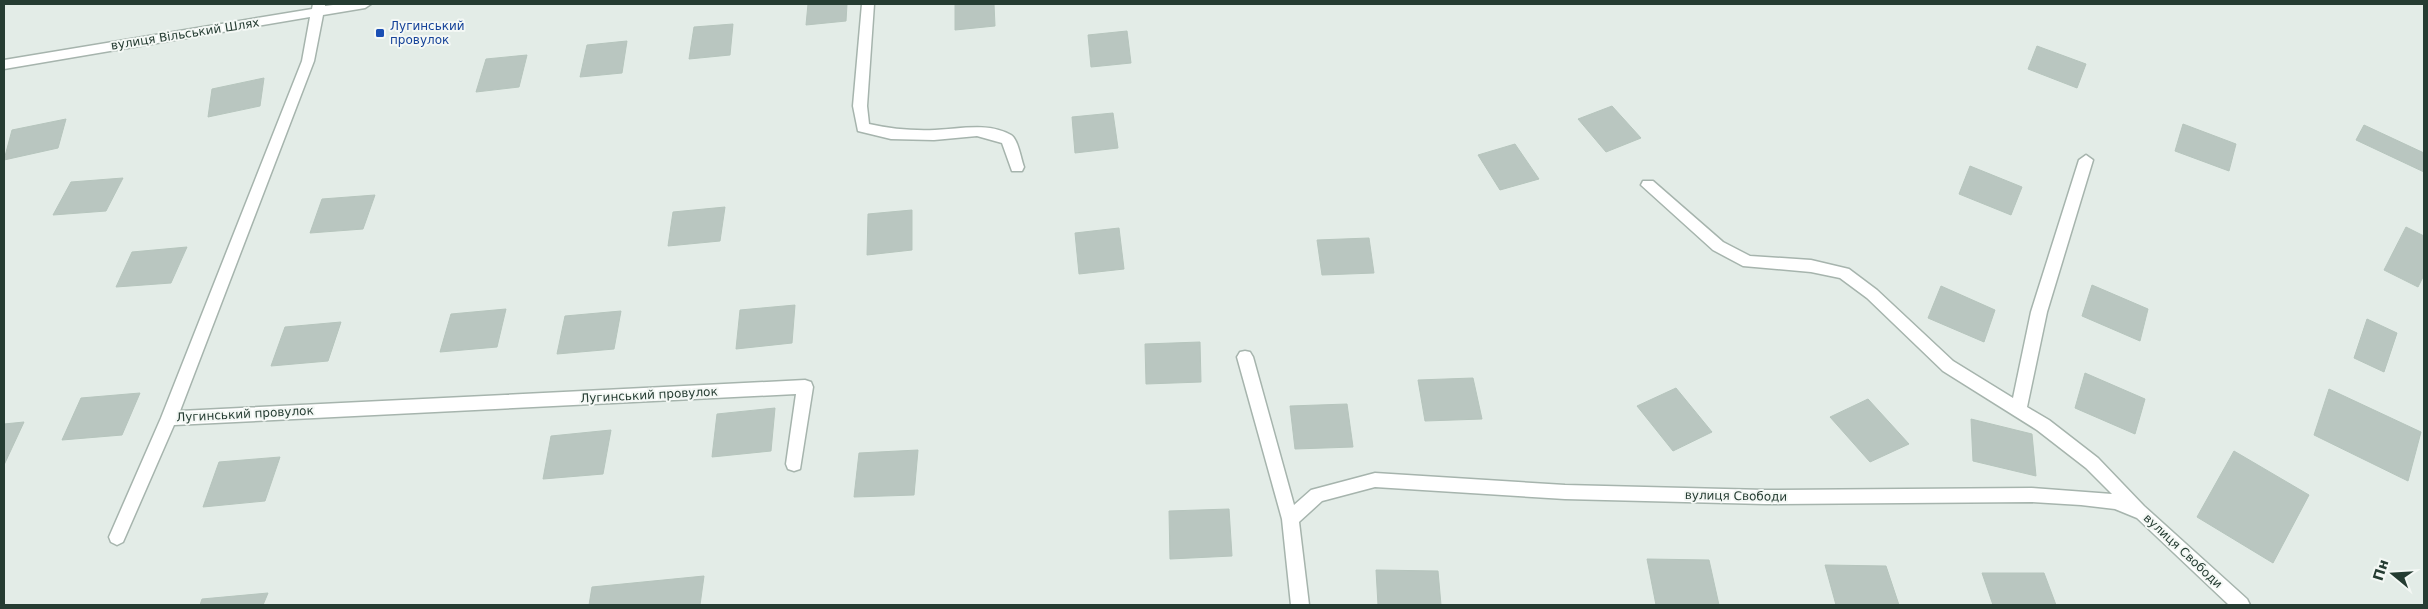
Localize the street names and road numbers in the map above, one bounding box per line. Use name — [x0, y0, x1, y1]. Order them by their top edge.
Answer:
street label: вулиця Вільський Шлях — [110, 15, 260, 53]
street label: Лугинський провулок — [580, 384, 718, 406]
street label: Лугинський провулок — [176, 403, 314, 425]
street label: вулиця Свободи — [1685, 488, 1787, 504]
street label: вулиця Свободи — [2141, 511, 2225, 591]

